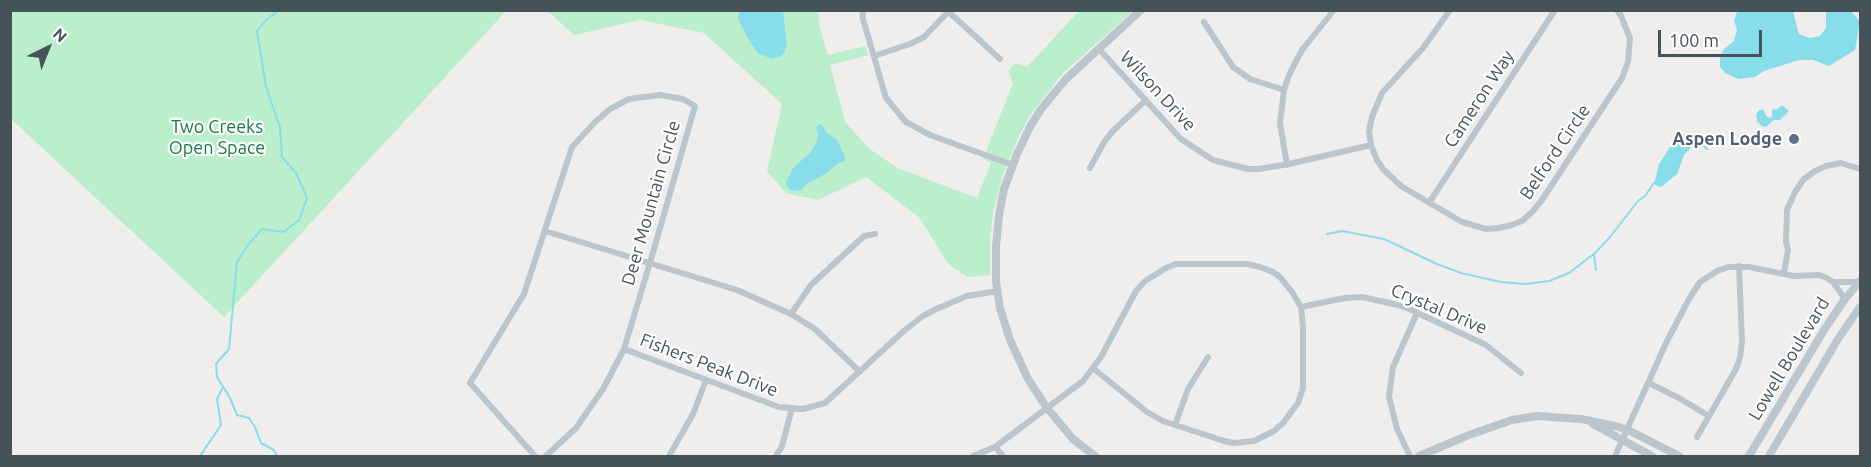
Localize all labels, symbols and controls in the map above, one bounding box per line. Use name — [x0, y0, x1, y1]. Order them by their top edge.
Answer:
north arrow — [18, 18, 78, 78]
scale bar — [1661, 18, 1764, 56]
text: N — [50, 24, 71, 45]
text: 100 m — [1669, 30, 1719, 50]
street label: Cameron Way — [1440, 46, 1518, 152]
street label: Wilson Drive — [1116, 47, 1200, 135]
street label: Belford Circle — [1515, 100, 1595, 204]
park label: Two Creeks Open Space — [169, 116, 265, 158]
street label: Deer Mountain Circle — [617, 118, 685, 288]
place label: Aspen Lodge — [1672, 128, 1782, 150]
marker: Aspen Lodge — [1787, 132, 1801, 146]
street label: Crystal Drive — [1388, 279, 1490, 339]
street label: Lowell Boulevard — [1744, 294, 1834, 424]
street label: Fishers Peak Drive — [637, 329, 781, 401]

